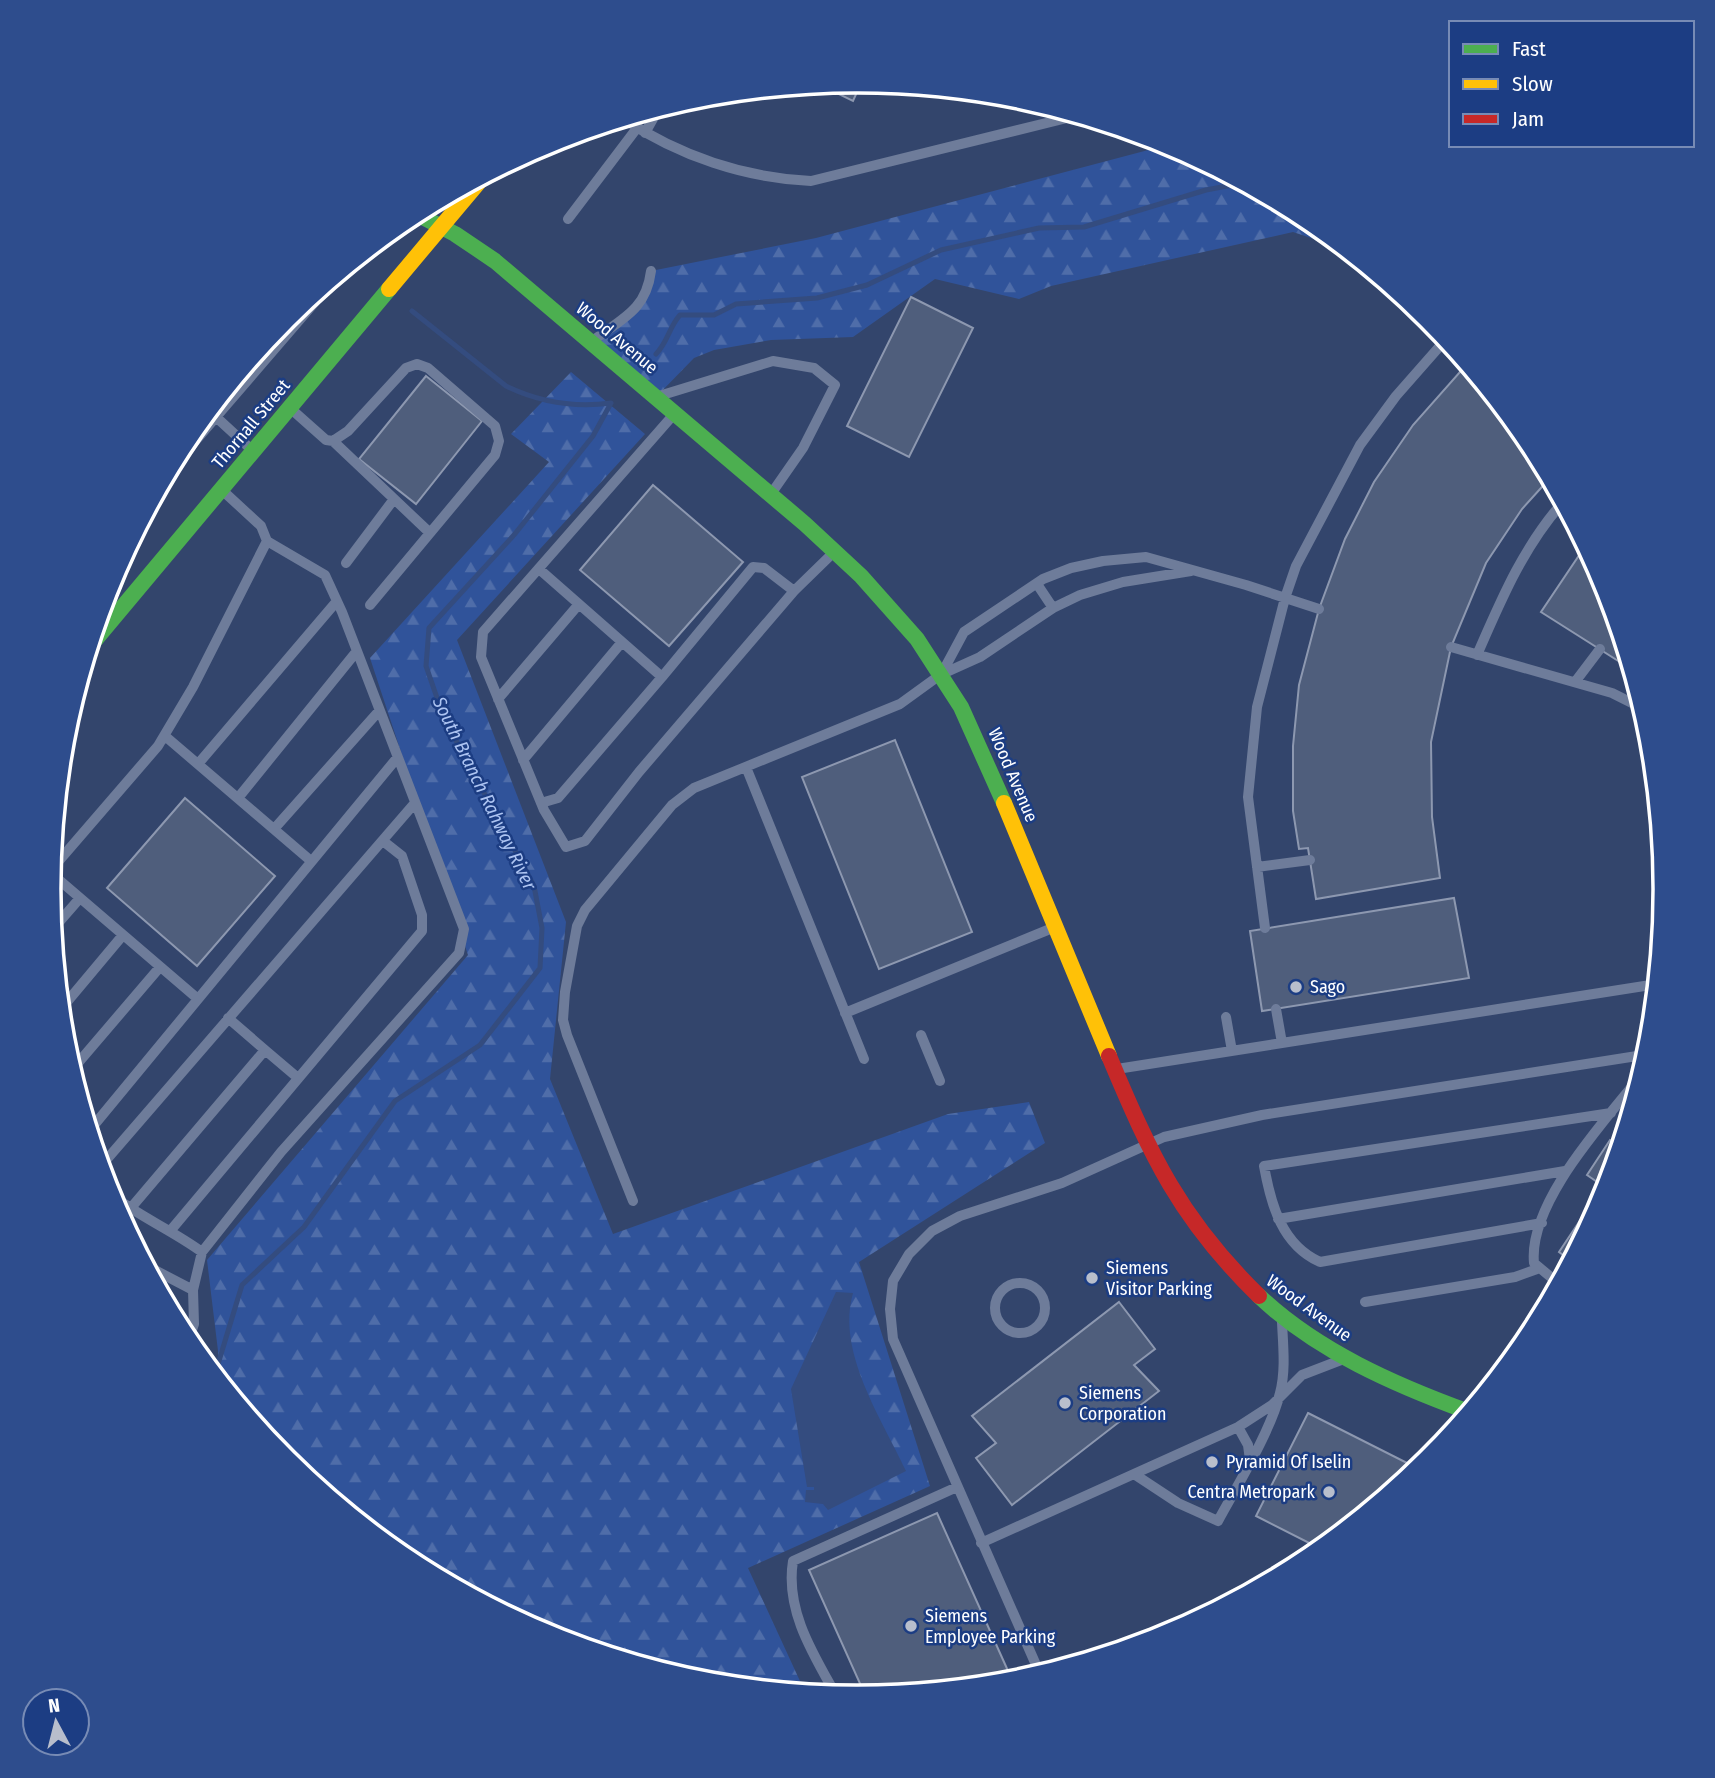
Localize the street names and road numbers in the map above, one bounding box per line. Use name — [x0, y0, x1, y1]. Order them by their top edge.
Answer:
street label: Wood Avenue — [572, 297, 663, 379]
street label: Thornall Street — [207, 375, 295, 473]
street label: Wood Avenue — [983, 725, 1043, 826]
street label: Wood Avenue — [1262, 1270, 1356, 1346]

